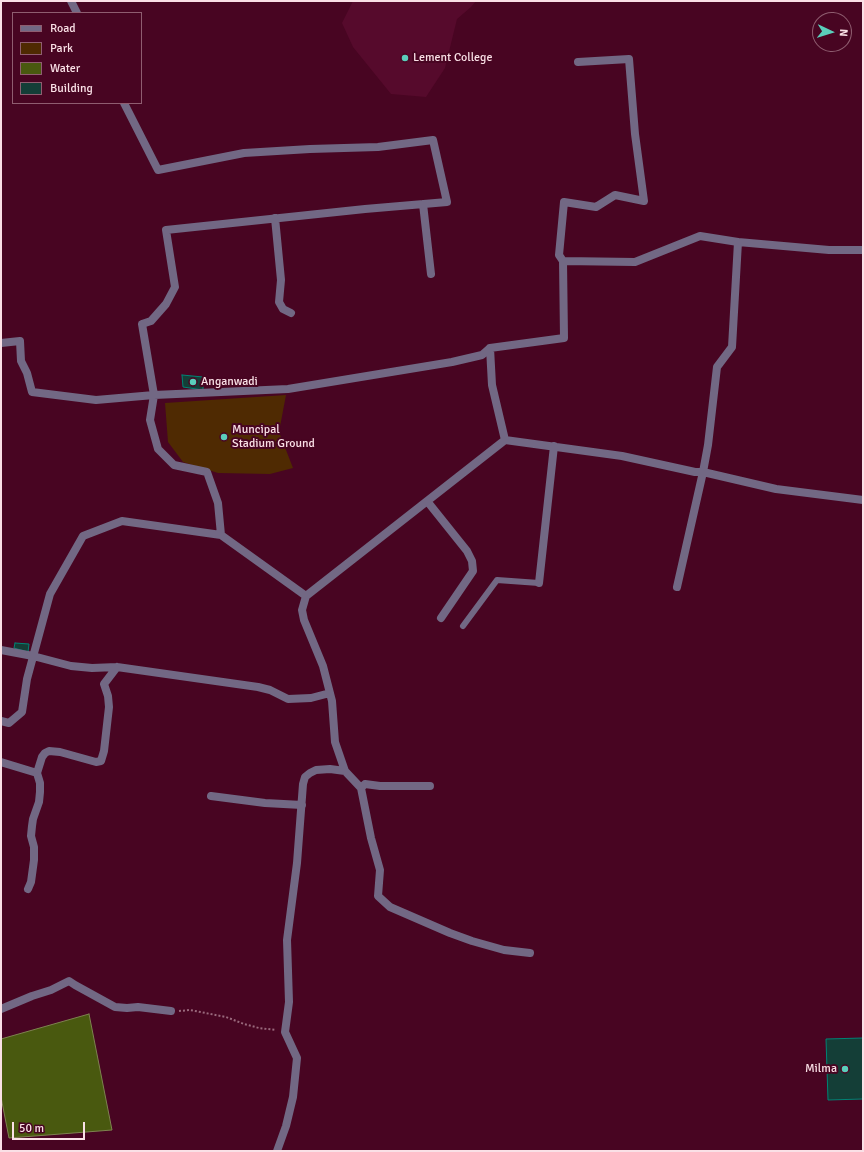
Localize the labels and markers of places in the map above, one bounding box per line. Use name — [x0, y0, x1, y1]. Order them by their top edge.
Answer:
place label: Lement College — [413, 51, 492, 65]
marker: Lement College — [400, 53, 410, 63]
place label: Anganwadi — [201, 375, 258, 389]
marker: Anganwadi — [188, 377, 198, 387]
place label: Muncipal Stadium Ground — [232, 423, 315, 451]
marker: Muncipal Stadium Ground — [219, 432, 229, 442]
place label: Milma — [805, 1062, 837, 1076]
marker: Milma — [840, 1064, 850, 1074]

